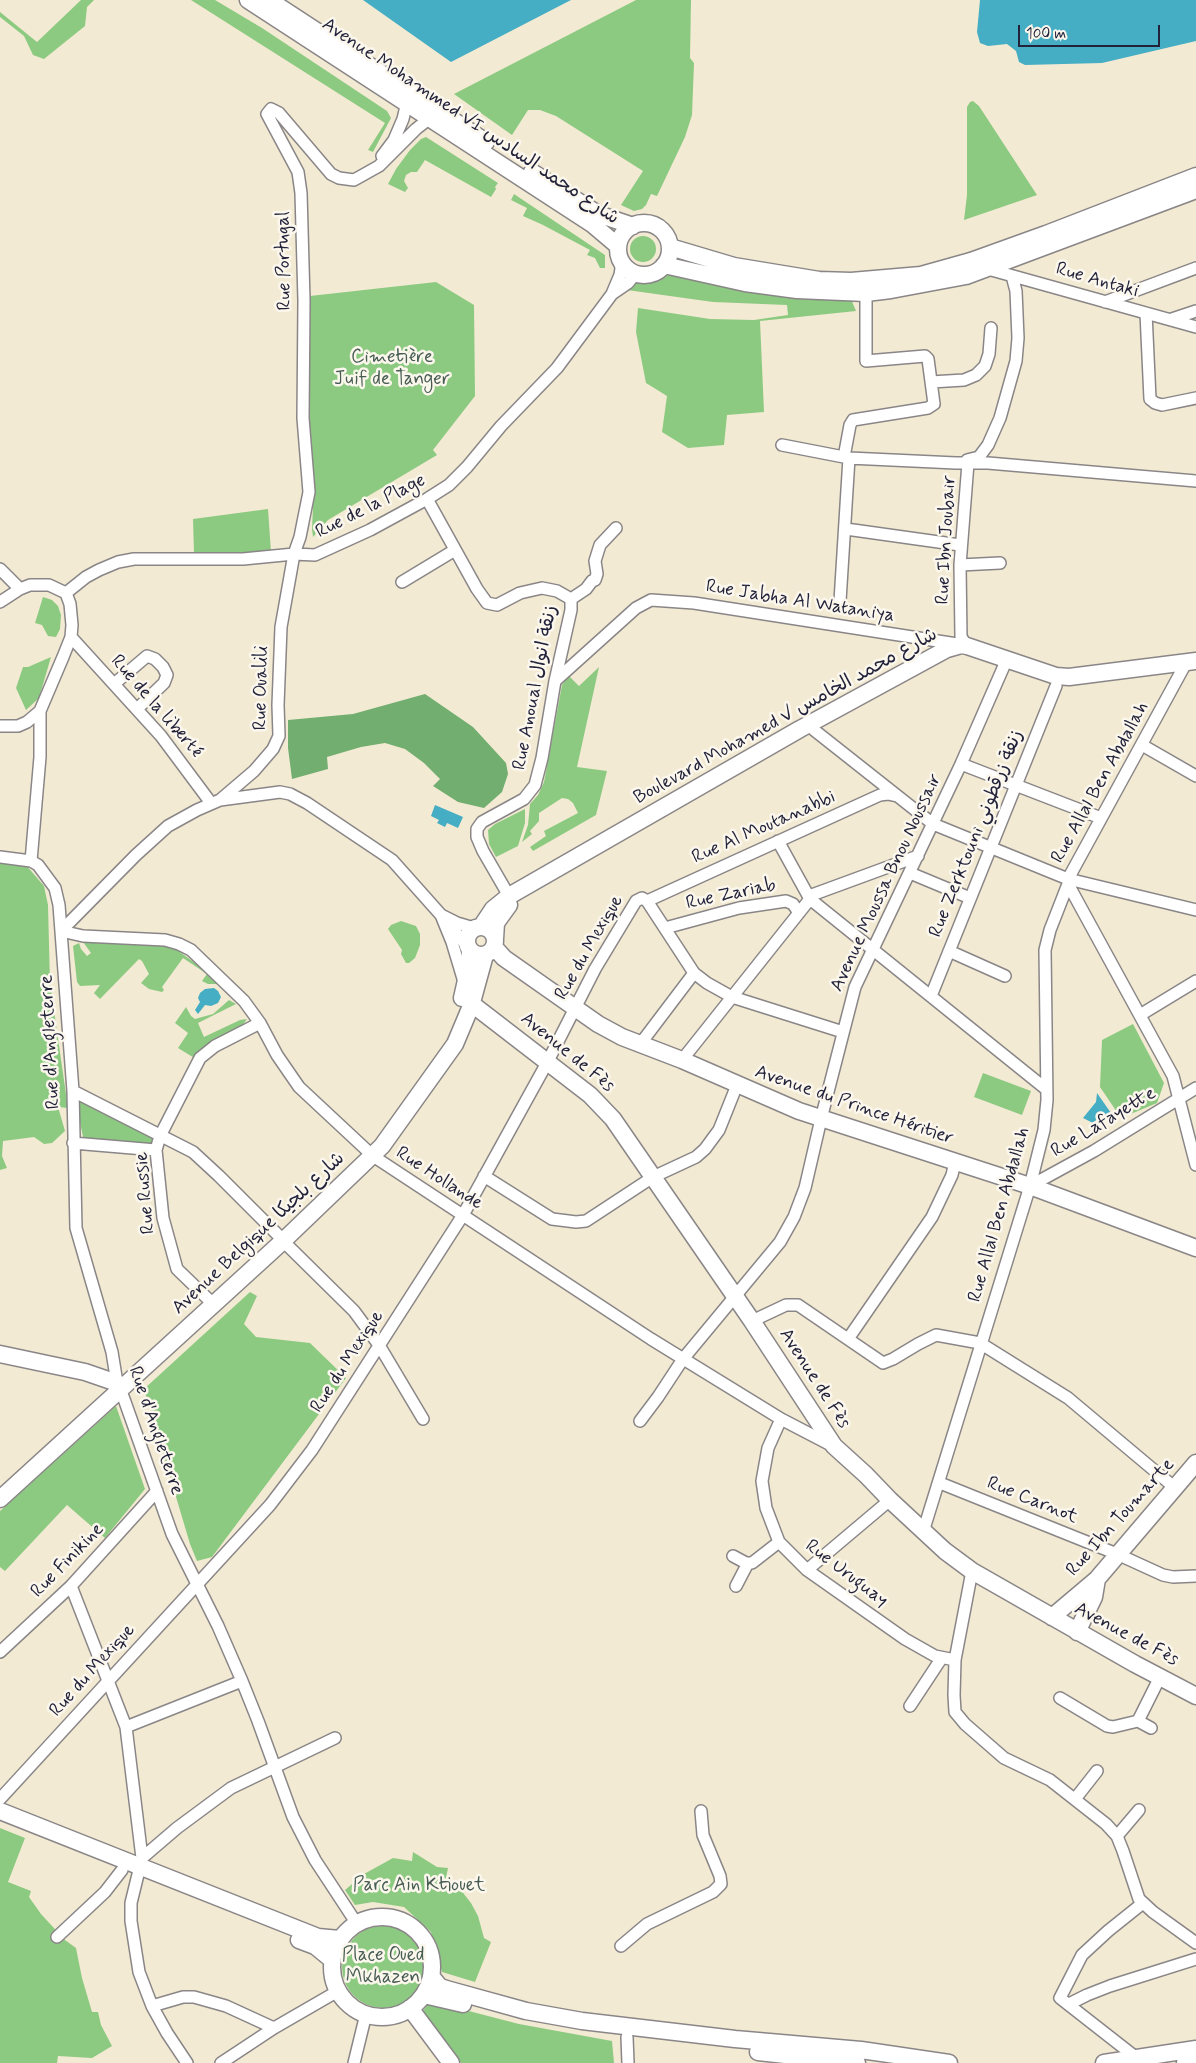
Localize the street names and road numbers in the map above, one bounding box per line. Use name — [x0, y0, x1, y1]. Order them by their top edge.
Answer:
street label: Avenue Mohammed VI شارع محمد السادس — [317, 14, 623, 230]
street label: Rue Portugal — [273, 211, 297, 311]
street label: Rue Antaki — [1053, 258, 1141, 304]
street label: Rue de la Plage — [312, 470, 430, 544]
street label: Rue Ibn Joubair — [932, 475, 962, 605]
street label: Rue Jabha Al Wataniya — [704, 576, 896, 628]
street label: Rue Anoual زنقة انوال — [509, 604, 563, 772]
street label: Boulevard Mohamed V شارع محمد الخامس — [630, 624, 942, 810]
street label: Rue Oualili — [250, 645, 274, 731]
street label: Rue de la liberté — [105, 651, 207, 763]
street label: Rue Allal Ben Abdallah — [1047, 698, 1155, 868]
street label: Rue Zerktouni زنقة زرقطوني — [925, 727, 1029, 941]
street label: Avenue Moussa Bnou Noussair — [826, 770, 948, 996]
street label: Rue Al Moutanabbi — [689, 786, 839, 870]
street label: Rue Zariab — [684, 874, 778, 916]
street label: Rue du Mexique — [551, 891, 629, 1005]
street label: Rue d'Angleterre — [36, 974, 66, 1110]
street label: Avenue de Fès — [515, 1008, 619, 1098]
street label: Avenue du Prince Héritier — [752, 1061, 956, 1151]
street label: Rue Lafayette — [1047, 1083, 1161, 1163]
street label: Rue Allal Ben Abdallah — [964, 1125, 1036, 1305]
street label: Rue Hollande — [391, 1142, 487, 1216]
street label: Avenue Belgique شارع بلجيكا — [168, 1148, 350, 1320]
street label: Rue Russie — [131, 1151, 161, 1235]
street label: Rue du Mexique — [306, 1307, 390, 1417]
street label: Avenue de Fès — [773, 1325, 855, 1433]
street label: Rue d'Angleterre — [122, 1364, 188, 1498]
street label: Rue Ibn Toumarte — [1062, 1454, 1180, 1582]
street label: Rue Carnot — [983, 1472, 1081, 1530]
street label: Rue Finikine — [27, 1519, 109, 1603]
street label: Rue Uruguay — [800, 1535, 892, 1613]
street label: Avenue de Fès — [1070, 1598, 1182, 1672]
street label: Rue du Mexique — [45, 1620, 141, 1722]

